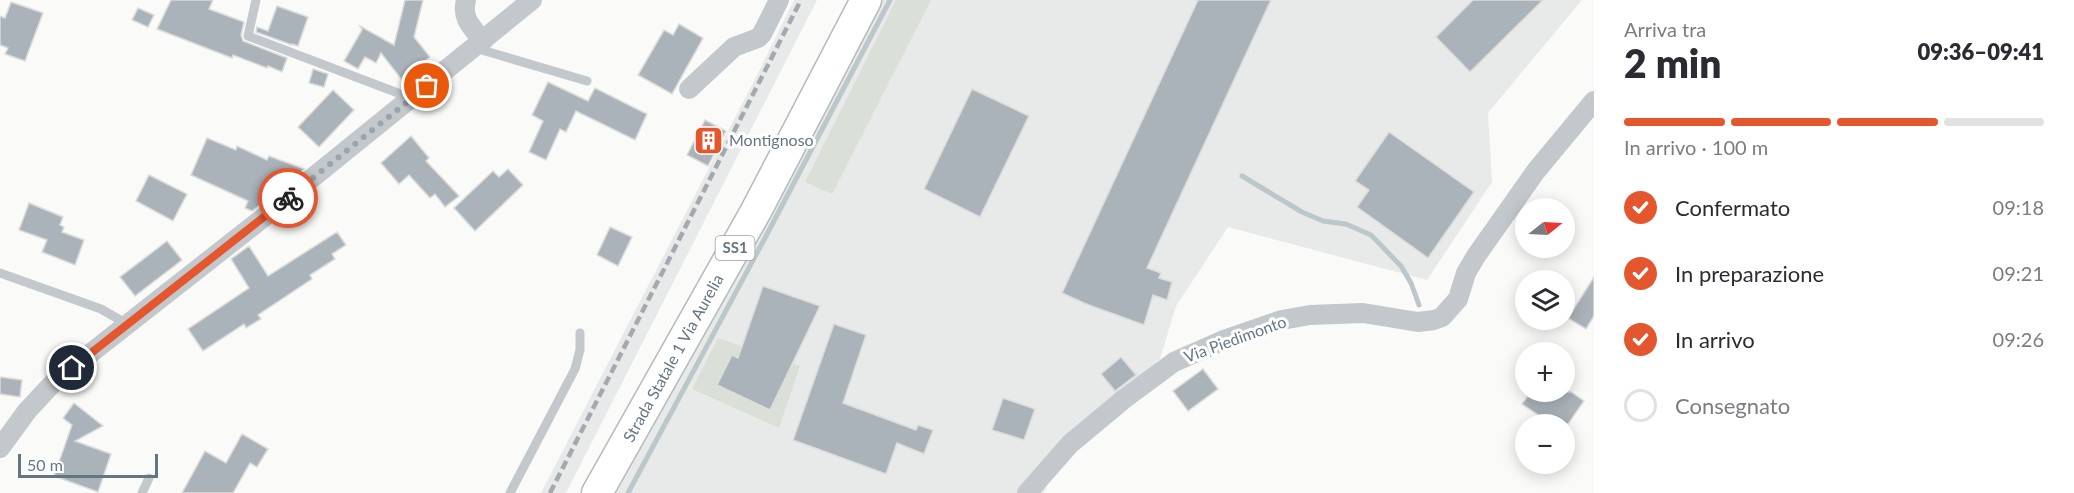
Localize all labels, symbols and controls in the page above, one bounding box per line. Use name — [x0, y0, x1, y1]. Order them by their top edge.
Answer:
text: Arriva tra — [1624, 17, 1706, 41]
text: 09:36–09:41 — [1918, 38, 2044, 65]
text: 2 min — [1624, 40, 1721, 86]
pin — [401, 60, 452, 111]
icon: bag — [410, 69, 443, 102]
building icon: Montignoso — [692, 124, 724, 156]
place label: Montignoso — [729, 130, 814, 149]
text: In arrivo · 100 m — [1624, 135, 1768, 159]
courier — [258, 168, 318, 228]
icon: bike — [272, 182, 305, 215]
icon: check — [1624, 191, 1657, 224]
text: Confermato — [1675, 194, 1790, 221]
text: 09:18 — [1993, 195, 2044, 219]
north arrow — [1515, 198, 1575, 258]
map controls — [1515, 198, 1575, 474]
road number: SS1 — [716, 236, 754, 260]
icon: check — [1624, 257, 1657, 290]
text: In preparazione — [1675, 260, 1824, 287]
text: 09:21 — [1993, 261, 2044, 285]
button: layers — [1515, 270, 1575, 330]
street label: Strada Statale 1 Via Aurelia — [619, 271, 727, 445]
street label: Via Piedimonto — [1181, 311, 1288, 366]
icon: check — [1624, 323, 1657, 356]
text: In arrivo — [1675, 326, 1755, 353]
text: 09:26 — [1993, 327, 2044, 351]
pin — [46, 342, 97, 393]
button: + — [1515, 342, 1575, 402]
icon: home — [55, 351, 88, 384]
text: Consegnato — [1675, 392, 1790, 419]
button: − — [1515, 414, 1575, 474]
scale bar — [18, 451, 158, 478]
text: 50 m — [27, 455, 63, 474]

